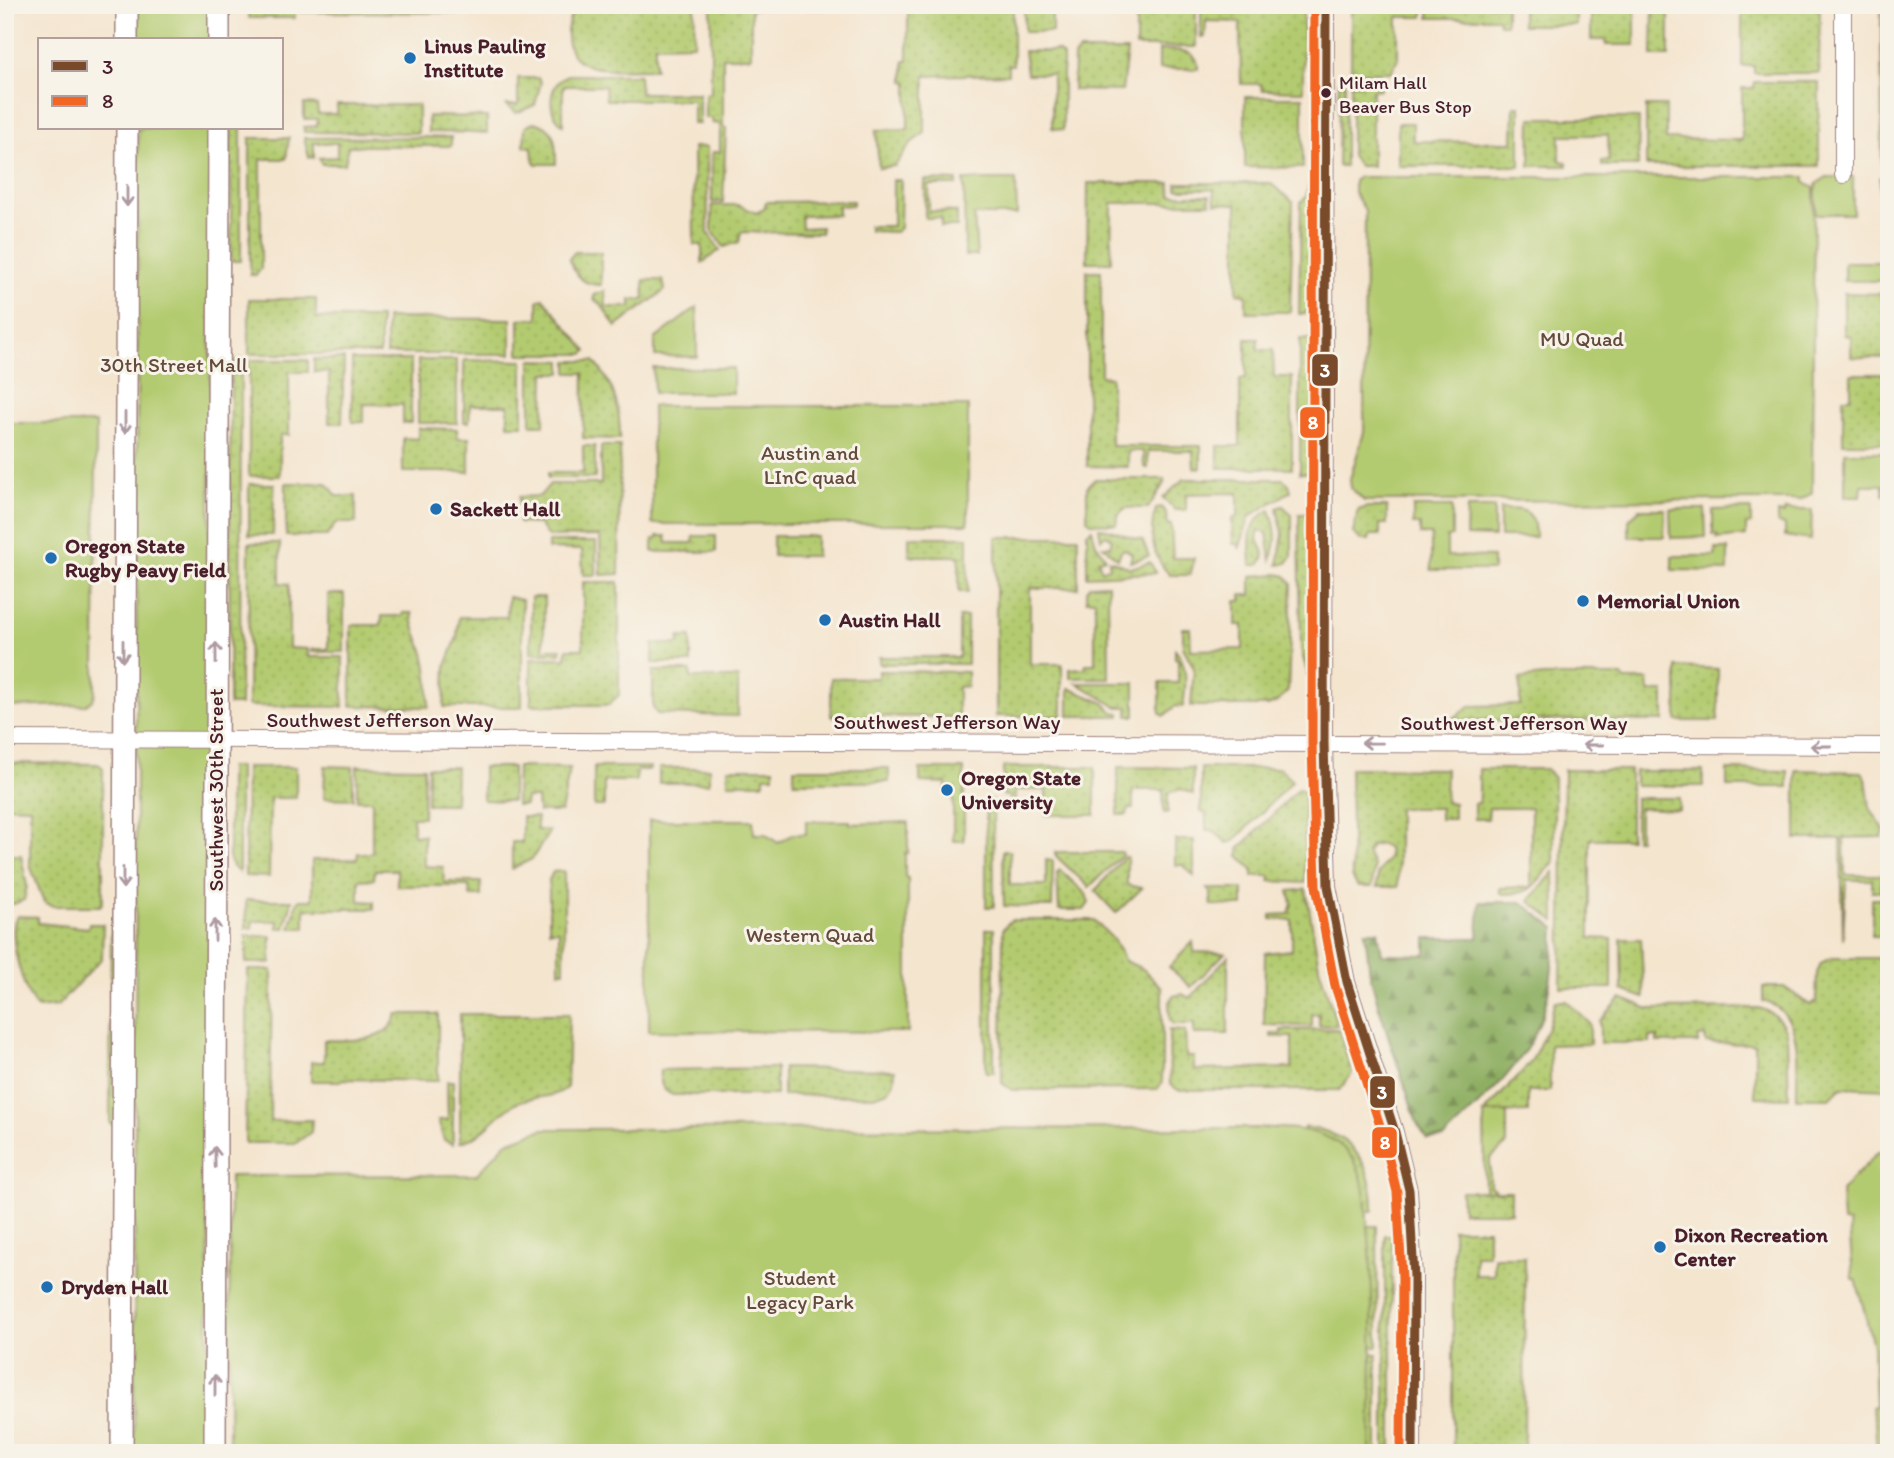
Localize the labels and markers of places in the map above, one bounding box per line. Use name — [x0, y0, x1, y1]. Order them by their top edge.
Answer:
place label: Linus Pauling Institute — [424, 33, 546, 82]
marker: Linus Pauling Institute — [402, 50, 418, 66]
place label: Milam Hall Beaver Bus Stop — [1339, 71, 1472, 118]
marker: Milam Hall Beaver Bus Stop — [1319, 86, 1333, 100]
place label: Sackett Hall — [450, 496, 561, 521]
marker: Sackett Hall — [428, 501, 444, 517]
place label: Oregon State Rugby Peavy Field — [65, 533, 227, 583]
marker: Oregon State Rugby Peavy Field — [43, 550, 59, 566]
place label: Memorial Union — [1597, 588, 1741, 613]
marker: Memorial Union — [1575, 593, 1591, 609]
place label: Austin Hall — [838, 607, 941, 632]
marker: Austin Hall — [817, 612, 833, 628]
place label: Oregon State University — [961, 765, 1081, 815]
marker: Oregon State University — [939, 782, 955, 798]
place label: Dixon Recreation Center — [1674, 1222, 1828, 1271]
marker: Dixon Recreation Center — [1652, 1239, 1668, 1255]
place label: Dryden Hall — [61, 1274, 169, 1300]
marker: Dryden Hall — [39, 1279, 55, 1295]

